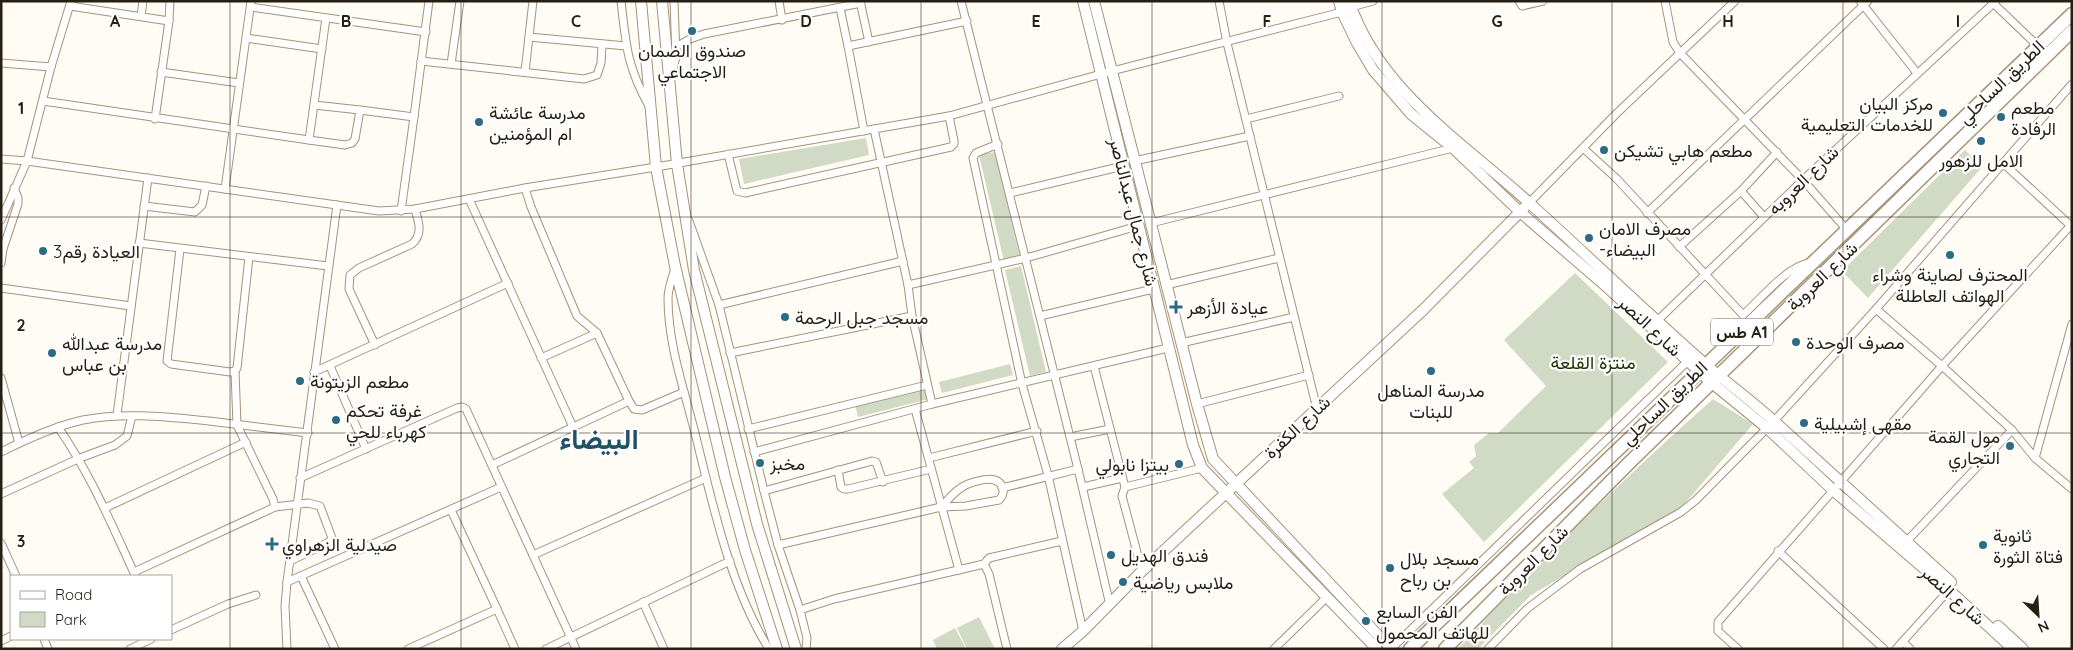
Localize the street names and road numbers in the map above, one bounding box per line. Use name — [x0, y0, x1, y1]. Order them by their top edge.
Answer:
street label: الطريق الساحلي — [1953, 35, 2052, 132]
street label: شارع جمال عبدالناصر — [1103, 135, 1164, 289]
street label: شارع العروبه — [1763, 140, 1844, 220]
street label: شارع العروبة — [1782, 236, 1863, 316]
street label: شارع النصر — [1612, 290, 1687, 362]
road number: طس A1 — [1711, 318, 1773, 346]
street label: الطريق الساحلي — [1616, 356, 1715, 453]
street label: شارع الكفرة — [1259, 390, 1336, 464]
street label: شارع العروبة — [1493, 520, 1574, 601]
street label: شارع النصر — [1915, 559, 1990, 631]

